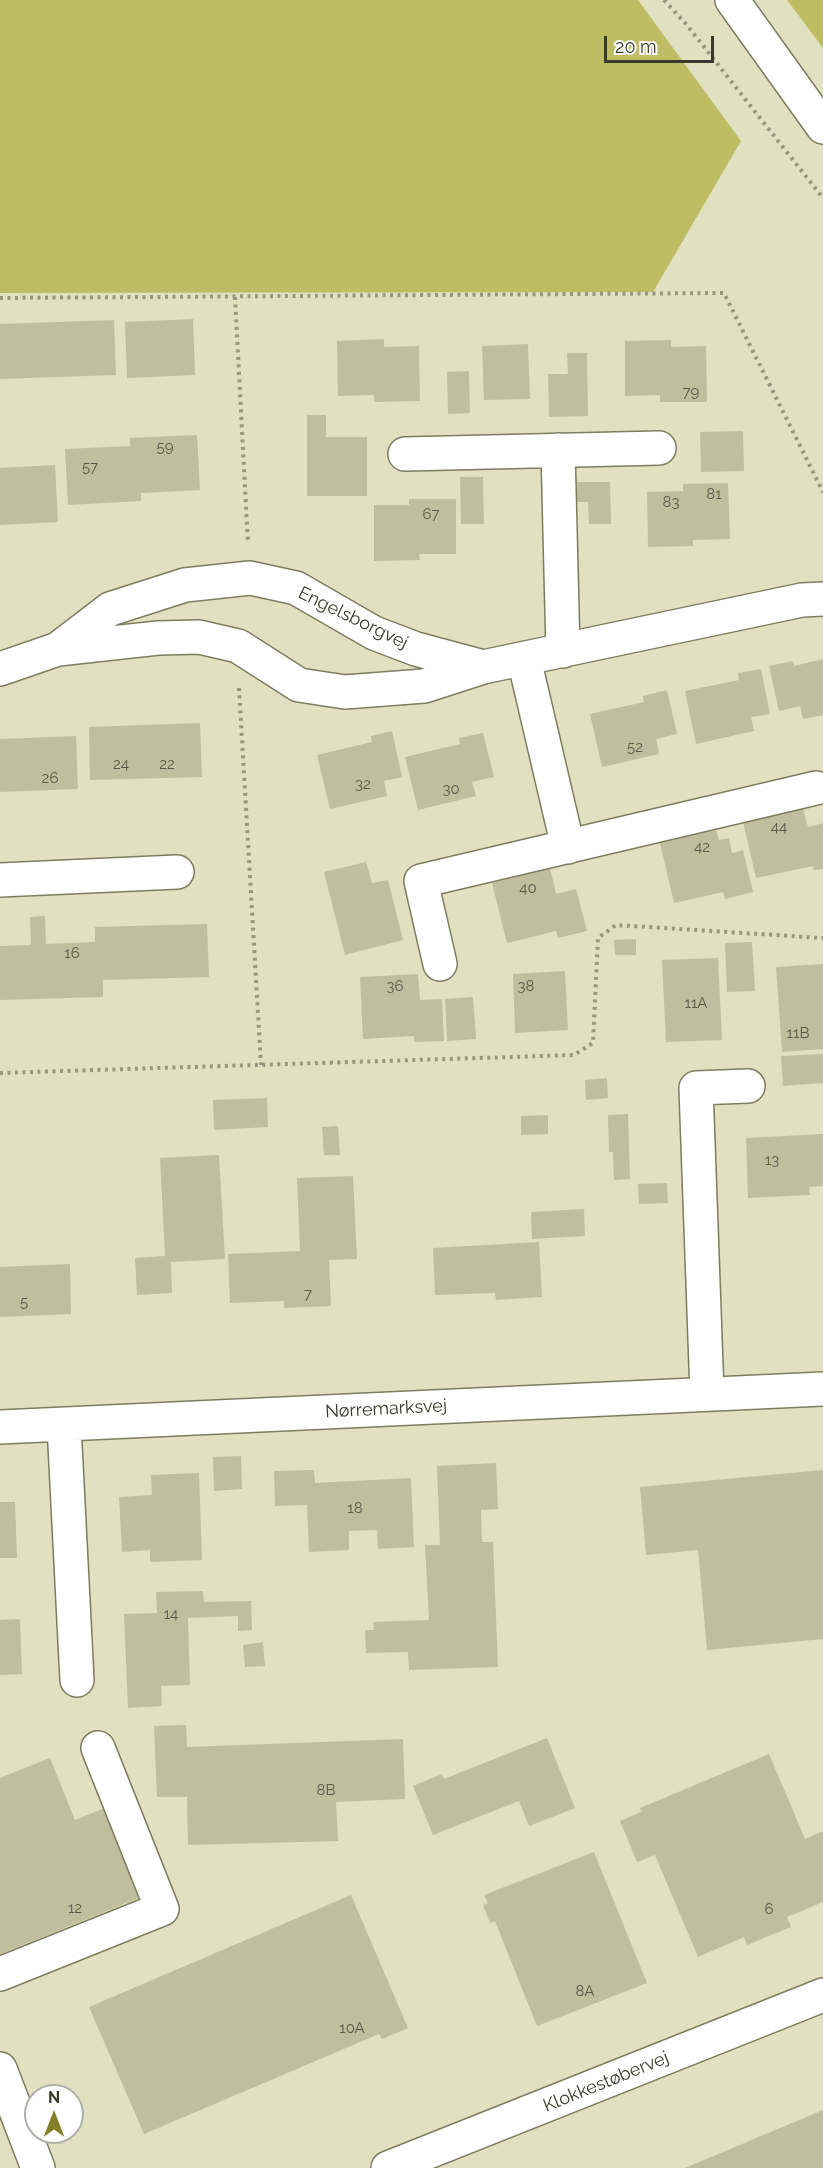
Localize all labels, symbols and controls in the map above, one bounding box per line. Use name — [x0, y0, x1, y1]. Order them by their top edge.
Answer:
scale bar — [607, 24, 716, 62]
text: 20 m — [615, 36, 657, 57]
house number: 79 — [683, 383, 699, 401]
house number: 59 — [157, 438, 173, 456]
house number: 57 — [82, 458, 98, 476]
house number: 81 — [706, 485, 722, 503]
house number: 83 — [663, 493, 679, 511]
house number: 67 — [422, 505, 440, 523]
street label: Engelsborgvej — [295, 582, 411, 654]
house number: 52 — [627, 738, 643, 756]
house number: 24 — [113, 755, 129, 773]
house number: 22 — [159, 755, 175, 773]
house number: 26 — [42, 769, 58, 787]
house number: 32 — [355, 775, 371, 793]
house number: 30 — [442, 780, 460, 798]
house number: 44 — [771, 818, 787, 836]
house number: 42 — [694, 838, 710, 856]
house number: 40 — [519, 879, 537, 897]
house number: 16 — [64, 944, 80, 962]
house number: 36 — [386, 977, 404, 995]
house number: 38 — [518, 977, 534, 995]
house number: 11A — [685, 994, 707, 1012]
house number: 11B — [787, 1024, 809, 1042]
house number: 13 — [765, 1151, 779, 1169]
house number: 7 — [304, 1285, 312, 1303]
house number: 5 — [20, 1293, 28, 1311]
street label: Nørremarksvej — [325, 1395, 447, 1423]
house number: 18 — [347, 1499, 363, 1517]
house number: 14 — [164, 1605, 178, 1623]
house number: 8B — [317, 1781, 335, 1799]
house number: 12 — [68, 1899, 82, 1917]
house number: 6 — [764, 1900, 774, 1918]
house number: 8A — [576, 1982, 594, 2000]
house number: 10A — [339, 2019, 365, 2037]
street label: Klokkestøbervej — [540, 2047, 672, 2117]
north arrow — [24, 2084, 84, 2144]
text: N — [48, 2088, 60, 2107]

